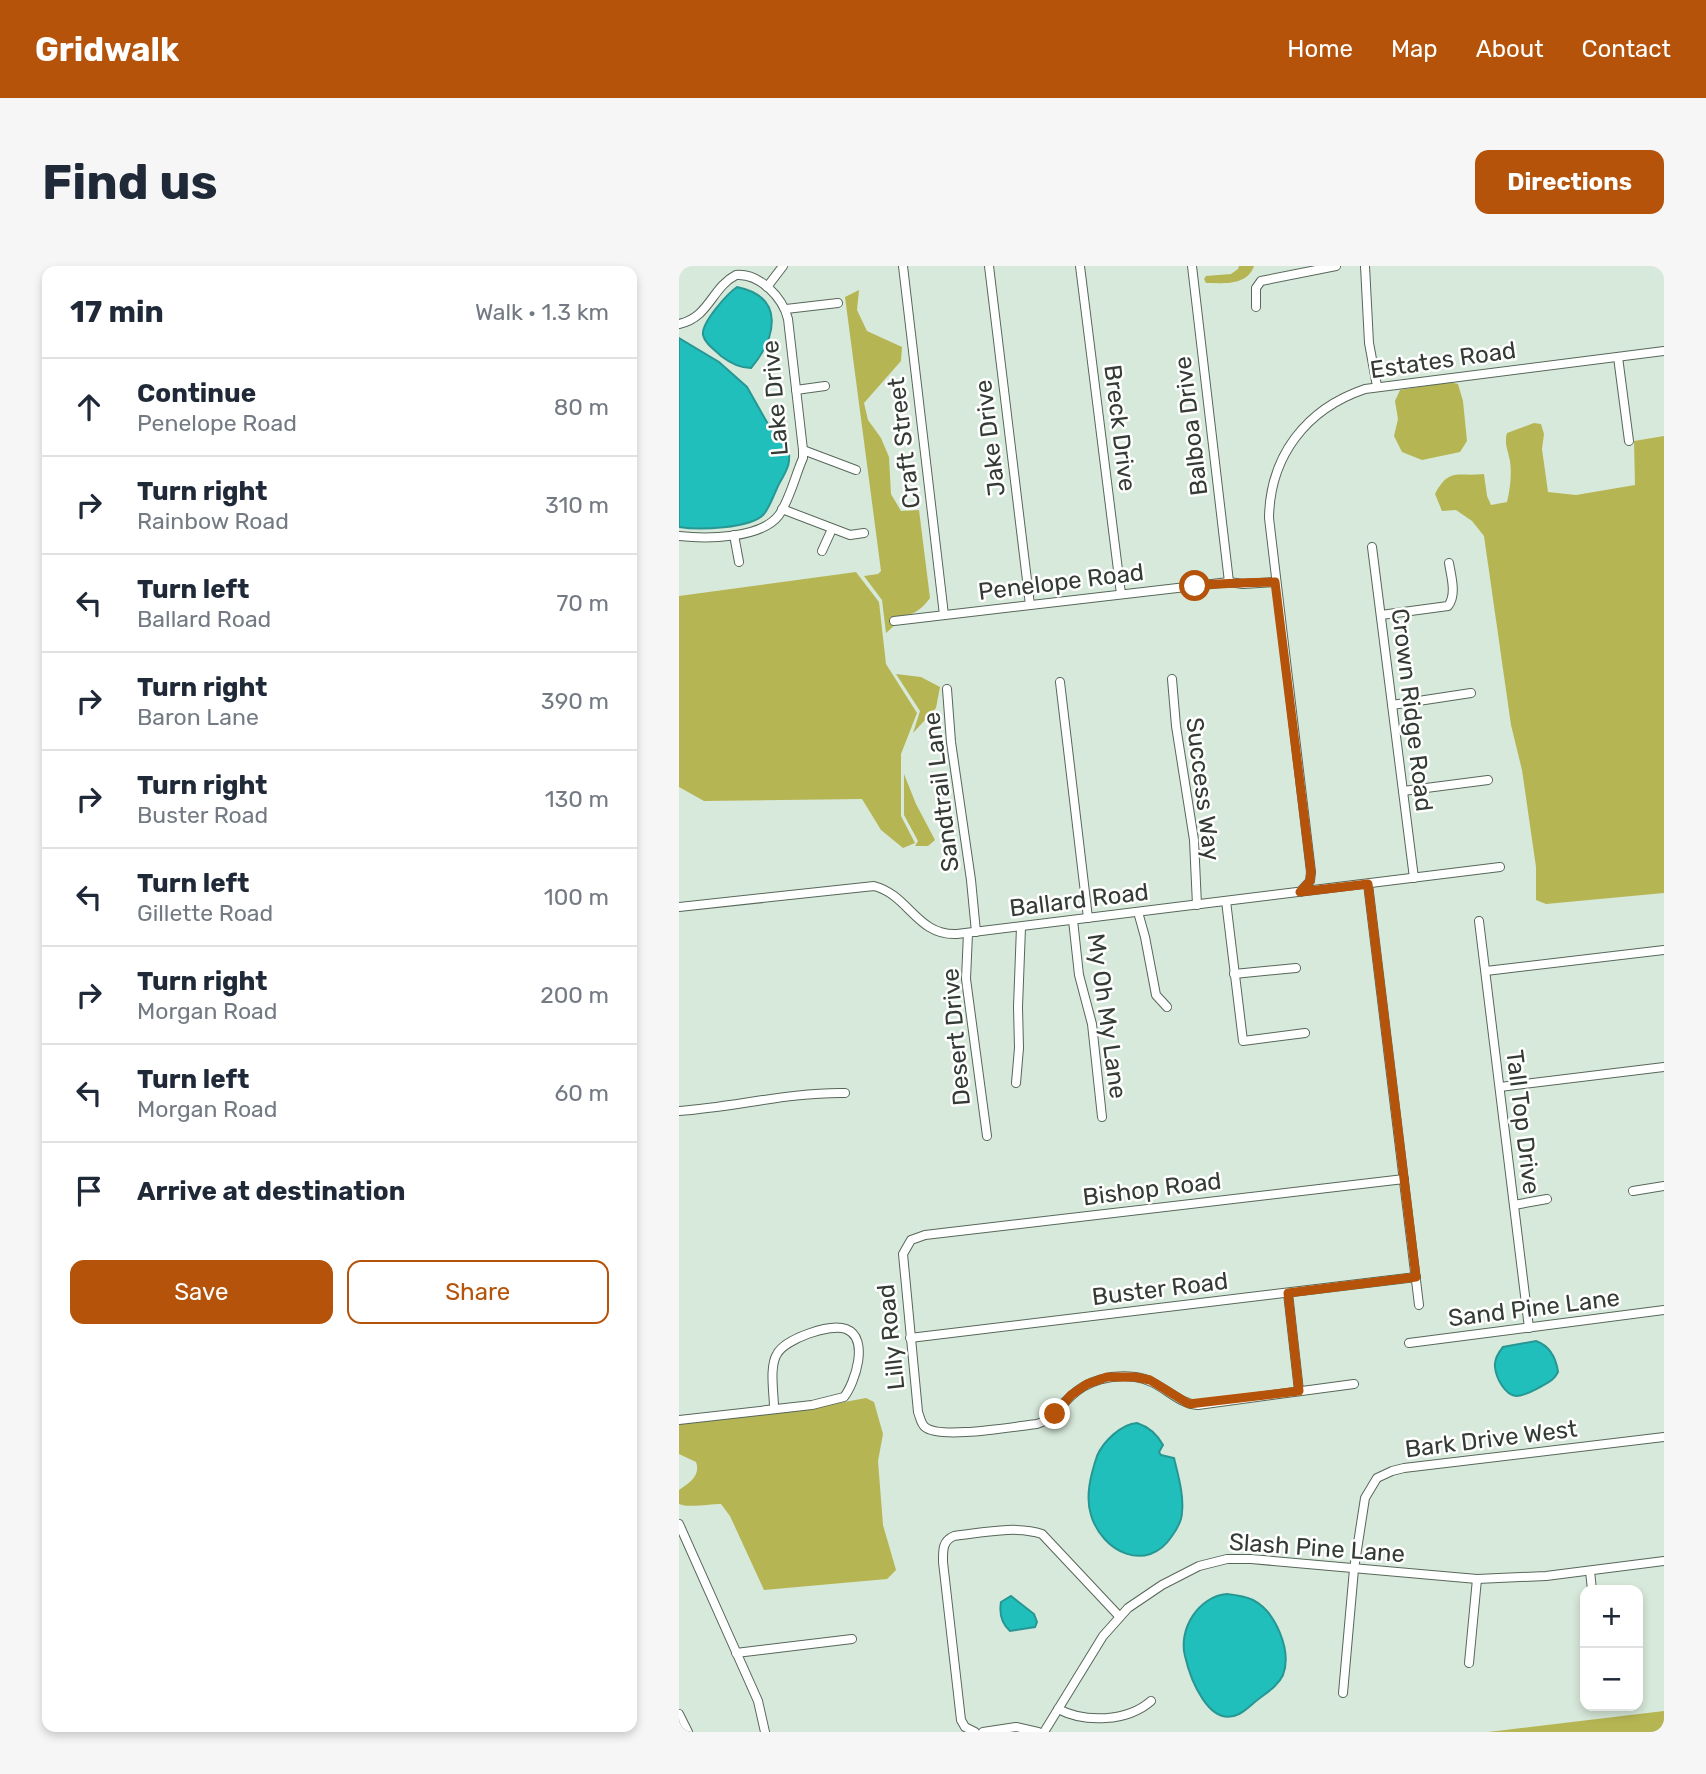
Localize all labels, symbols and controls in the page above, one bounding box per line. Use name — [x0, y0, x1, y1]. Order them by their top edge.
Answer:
text: Gridwalk — [35, 30, 179, 69]
text: Home — [1287, 35, 1353, 63]
text: Map — [1391, 35, 1438, 63]
text: About — [1476, 35, 1544, 63]
text: Contact — [1582, 35, 1671, 63]
button: Directions — [1475, 150, 1664, 214]
text: Find us — [42, 153, 218, 211]
text: 17 min — [70, 294, 164, 330]
text: Walk · 1.3 km — [475, 298, 609, 326]
street label: Estates Road — [1368, 336, 1518, 384]
street label: Lake Drive — [756, 339, 794, 457]
street label: Balboa Drive — [1169, 355, 1213, 497]
street label: Breck Drive — [1098, 363, 1142, 493]
street label: Craft Street — [882, 376, 926, 510]
text: Continue — [137, 378, 256, 409]
street label: Jake Drive — [969, 378, 1011, 498]
icon: ahead — [70, 388, 108, 426]
text: 80 m — [554, 393, 609, 421]
text: Penelope Road — [137, 409, 297, 437]
text: Turn right — [137, 476, 267, 507]
icon: right — [70, 486, 108, 524]
text: 310 m — [545, 491, 609, 519]
text: Rainbow Road — [137, 507, 289, 535]
street label: Penelope Road — [977, 558, 1145, 606]
route start — [1179, 570, 1210, 601]
text: Turn left — [137, 574, 249, 605]
icon: left — [70, 584, 108, 622]
text: 70 m — [557, 589, 609, 617]
text: Ballard Road — [137, 605, 271, 633]
street label: Crown Ridge Road — [1386, 607, 1438, 813]
text: Turn right — [137, 672, 267, 703]
icon: right — [70, 682, 108, 720]
text: 390 m — [541, 687, 609, 715]
text: Baron Lane — [137, 703, 259, 731]
street label: Sandtrail Lane — [917, 710, 965, 874]
street label: Success Way — [1180, 716, 1226, 862]
text: Turn right — [137, 770, 267, 801]
icon: right — [70, 780, 108, 818]
text: 130 m — [545, 785, 609, 813]
text: Buster Road — [137, 801, 268, 829]
text: Turn left — [137, 868, 249, 899]
icon: left — [70, 878, 108, 916]
street label: Ballard Road — [1008, 878, 1150, 922]
text: 100 m — [544, 883, 609, 911]
text: Gillette Road — [137, 899, 273, 927]
street label: My Oh My Lane — [1082, 932, 1132, 1100]
text: Turn right — [137, 966, 267, 997]
street label: Desert Drive — [936, 967, 976, 1107]
icon: right — [70, 976, 108, 1014]
text: 200 m — [540, 981, 609, 1009]
text: Morgan Road — [137, 997, 277, 1025]
street label: Tall Top Drive — [1500, 1048, 1546, 1196]
text: Turn left — [137, 1064, 249, 1095]
icon: left — [70, 1074, 108, 1112]
text: 60 m — [554, 1079, 609, 1107]
text: Morgan Road — [137, 1095, 277, 1123]
street label: Bishop Road — [1081, 1167, 1223, 1211]
icon: arrive — [70, 1172, 108, 1210]
text: Arrive at destination — [137, 1176, 405, 1207]
button: Save — [70, 1260, 333, 1324]
button: Share — [347, 1260, 609, 1324]
street label: Buster Road — [1090, 1267, 1230, 1311]
street label: Lilly Road — [872, 1283, 910, 1391]
street label: Sand Pine Lane — [1447, 1284, 1621, 1332]
route end — [1039, 1398, 1070, 1429]
street label: Bark Drive West — [1403, 1415, 1579, 1463]
street label: Slash Pine Lane — [1228, 1528, 1406, 1568]
map controls — [1580, 1585, 1643, 1711]
button: + — [1580, 1585, 1643, 1648]
button: − — [1580, 1648, 1643, 1711]

